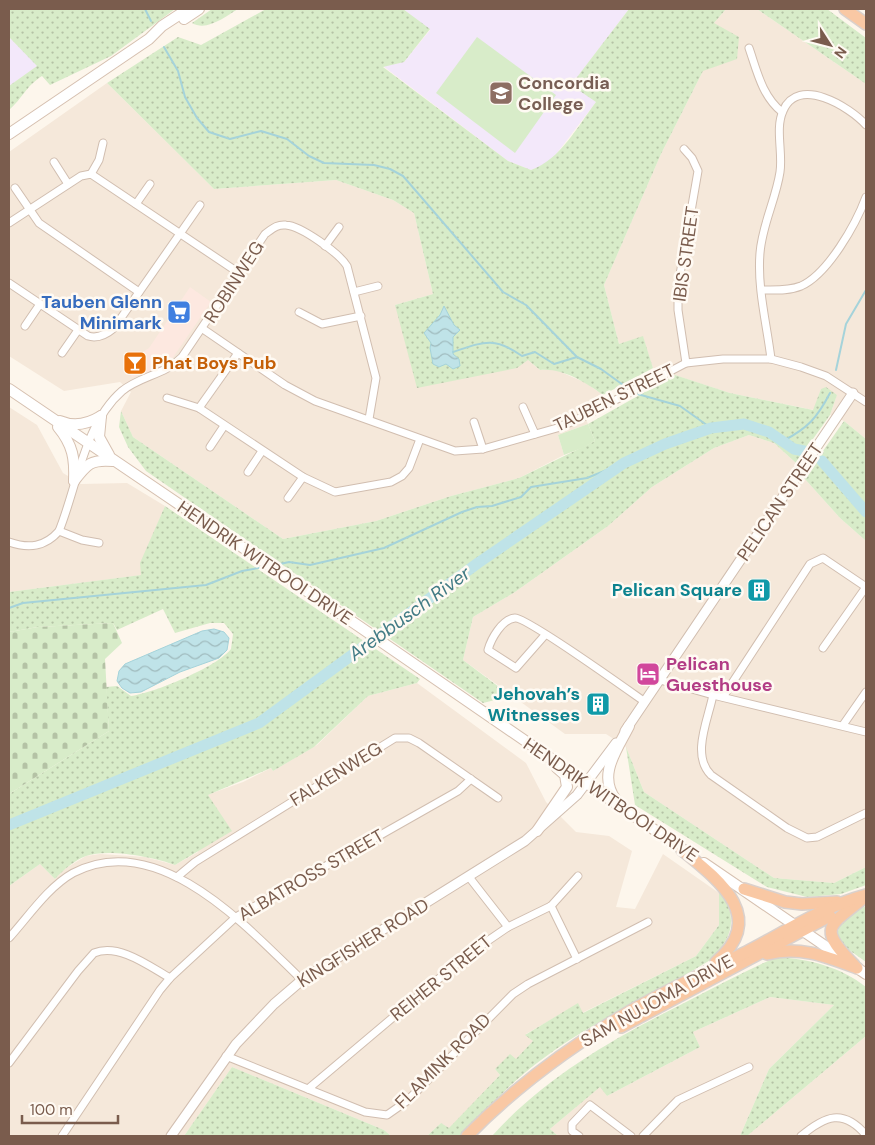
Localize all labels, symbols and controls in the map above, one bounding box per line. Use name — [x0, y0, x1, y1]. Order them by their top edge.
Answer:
north arrow — [805, 20, 855, 70]
text: N — [830, 43, 851, 62]
place label: Concordia College — [518, 71, 610, 116]
school or university icon: Concordia College — [488, 80, 514, 106]
street label: IBIS STREET — [667, 205, 705, 303]
street label: ROBINWEG — [199, 236, 269, 328]
place label: Tauben Glenn Minimark — [41, 290, 163, 335]
supermarket icon: Tauben Glenn Minimark — [166, 299, 192, 325]
bar icon: Phat Boys Pub — [122, 350, 148, 376]
place label: Phat Boys Pub — [152, 351, 276, 375]
street label: TAUBEN STREET — [550, 358, 678, 438]
street label: PELICAN STREET — [732, 438, 828, 566]
street label: HENDRIK WITBOOI DRIVE — [173, 495, 357, 631]
water label: Arebbusch River — [343, 560, 476, 667]
building icon: Pelican Square — [746, 577, 772, 603]
place label: Pelican Square — [612, 578, 742, 602]
place label: Pelican Guesthouse — [666, 652, 773, 697]
hotel icon: Pelican Guesthouse — [635, 661, 661, 687]
place label: Jehovah’s Witnesses — [487, 682, 580, 727]
building icon: Jehovah’s Witnesses — [585, 691, 611, 717]
street label: HENDRIK WITBOOI DRIVE — [519, 732, 703, 868]
street label: FALKENWEG — [285, 736, 387, 812]
street label: ALBATROSS STREET — [234, 824, 388, 926]
street label: KINGFISHER ROAD — [293, 893, 433, 993]
street label: REIHER STREET — [385, 930, 497, 1026]
street label: SAM NUJOMA DRIVE — [576, 949, 738, 1053]
street label: FLAMINK ROAD — [390, 1008, 496, 1114]
scale bar — [22, 1092, 119, 1124]
text: 100 m — [30, 1100, 73, 1120]

